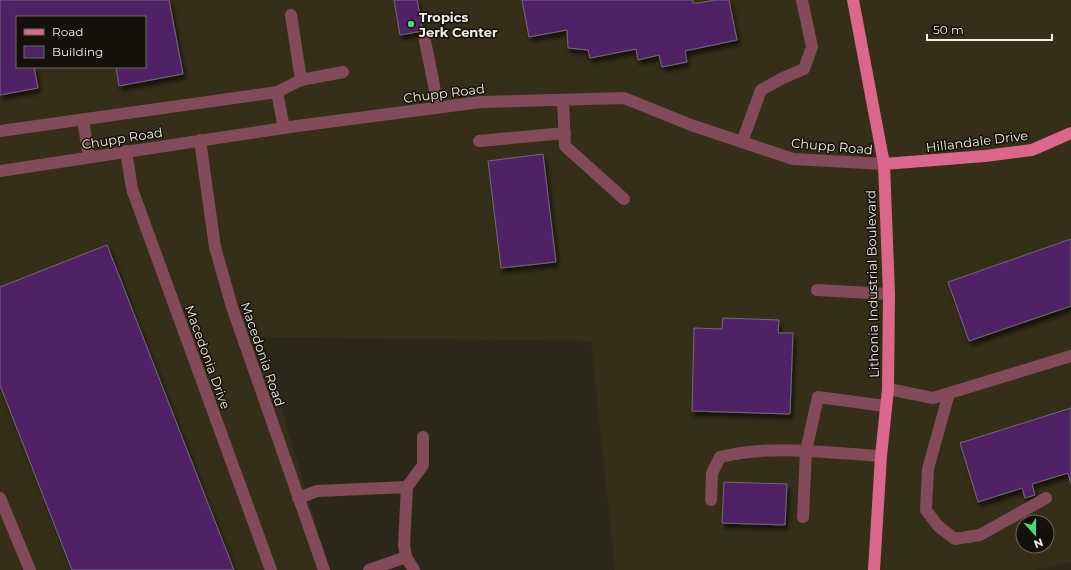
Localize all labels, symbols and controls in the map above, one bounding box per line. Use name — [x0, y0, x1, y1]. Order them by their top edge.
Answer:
place label: Tropics Jerk Center — [418, 9, 498, 40]
legend — [16, 16, 146, 68]
scale bar — [927, 16, 1052, 42]
marker: Tropics Jerk Center — [406, 19, 416, 29]
text: 50 m — [933, 22, 964, 37]
text: Road — [52, 24, 83, 39]
text: Building — [52, 44, 103, 59]
street label: Chupp Road — [402, 80, 486, 106]
street label: Chupp Road — [80, 124, 164, 152]
street label: Hillandale Drive — [925, 127, 1029, 155]
street label: Chupp Road — [791, 134, 873, 158]
street label: Lithonia Industrial Boulevard — [862, 190, 882, 378]
street label: Macedonia Road — [238, 300, 288, 408]
street label: Macedonia Drive — [182, 303, 234, 411]
north arrow — [1015, 514, 1055, 554]
text: N — [1032, 535, 1045, 551]

